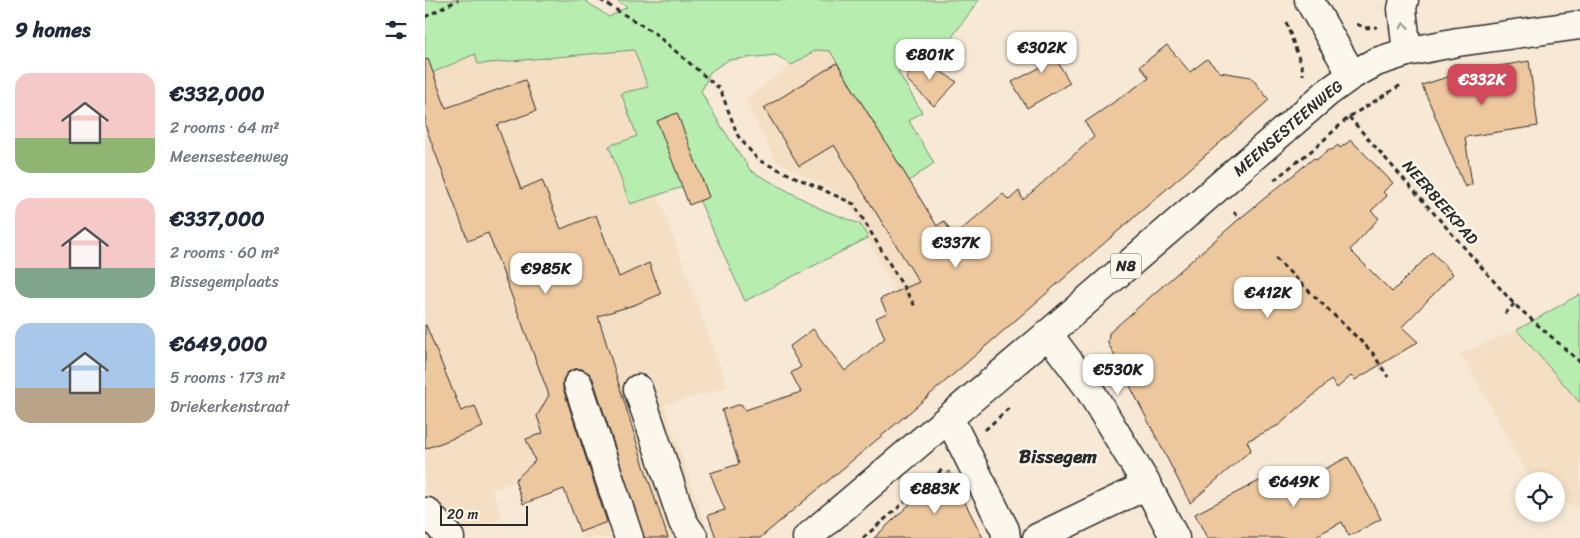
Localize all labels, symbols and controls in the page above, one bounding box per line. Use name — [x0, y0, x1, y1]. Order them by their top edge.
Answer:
text: 9 homes — [15, 11, 91, 49]
icon: filters — [382, 16, 410, 44]
one-way arrow — [1399, 22, 1410, 30]
pin: €302K — [1007, 32, 1077, 74]
text: €302K — [1018, 33, 1066, 62]
pin: €801K — [895, 38, 965, 81]
text: €801K — [907, 40, 953, 69]
pin: €332K — [1447, 64, 1517, 106]
text: €332K — [1458, 65, 1506, 94]
street label: MEENSESTEENWEG — [1226, 72, 1349, 184]
text: €332,000 — [170, 75, 265, 113]
icon: home — [55, 93, 115, 153]
text: 2 rooms · 64 m² — [170, 113, 280, 142]
text: Meensesteenweg — [170, 142, 289, 171]
street label: NEERBEEKPAD — [1395, 153, 1487, 252]
text: €337,000 — [170, 200, 264, 238]
icon: home — [55, 218, 115, 278]
pin: €337K — [921, 226, 991, 269]
text: €337K — [932, 228, 980, 257]
text: 2 rooms · 60 m² — [170, 238, 280, 267]
pin: €985K — [511, 252, 581, 295]
text: €985K — [521, 254, 571, 283]
road number: N8 — [1111, 254, 1141, 278]
text: Bissegemplaats — [170, 267, 279, 296]
pin: €412K — [1233, 276, 1303, 319]
text: €412K — [1245, 278, 1291, 307]
text: €649,000 — [170, 325, 267, 363]
icon: home — [55, 343, 115, 403]
pin: €530K — [1083, 354, 1153, 396]
text: €530K — [1093, 355, 1143, 384]
text: 5 rooms · 173 m² — [170, 363, 286, 392]
text: Driekerkenstraat — [170, 392, 290, 421]
district label: Bissegem — [1019, 440, 1097, 473]
pin: €649K — [1259, 466, 1329, 508]
text: €649K — [1269, 467, 1319, 496]
pin: €883K — [900, 472, 970, 515]
map controls — [1515, 472, 1565, 522]
button: locate — [1515, 472, 1565, 522]
text: €883K — [911, 474, 959, 503]
text: 20 m — [447, 502, 478, 527]
scale bar — [440, 503, 527, 526]

